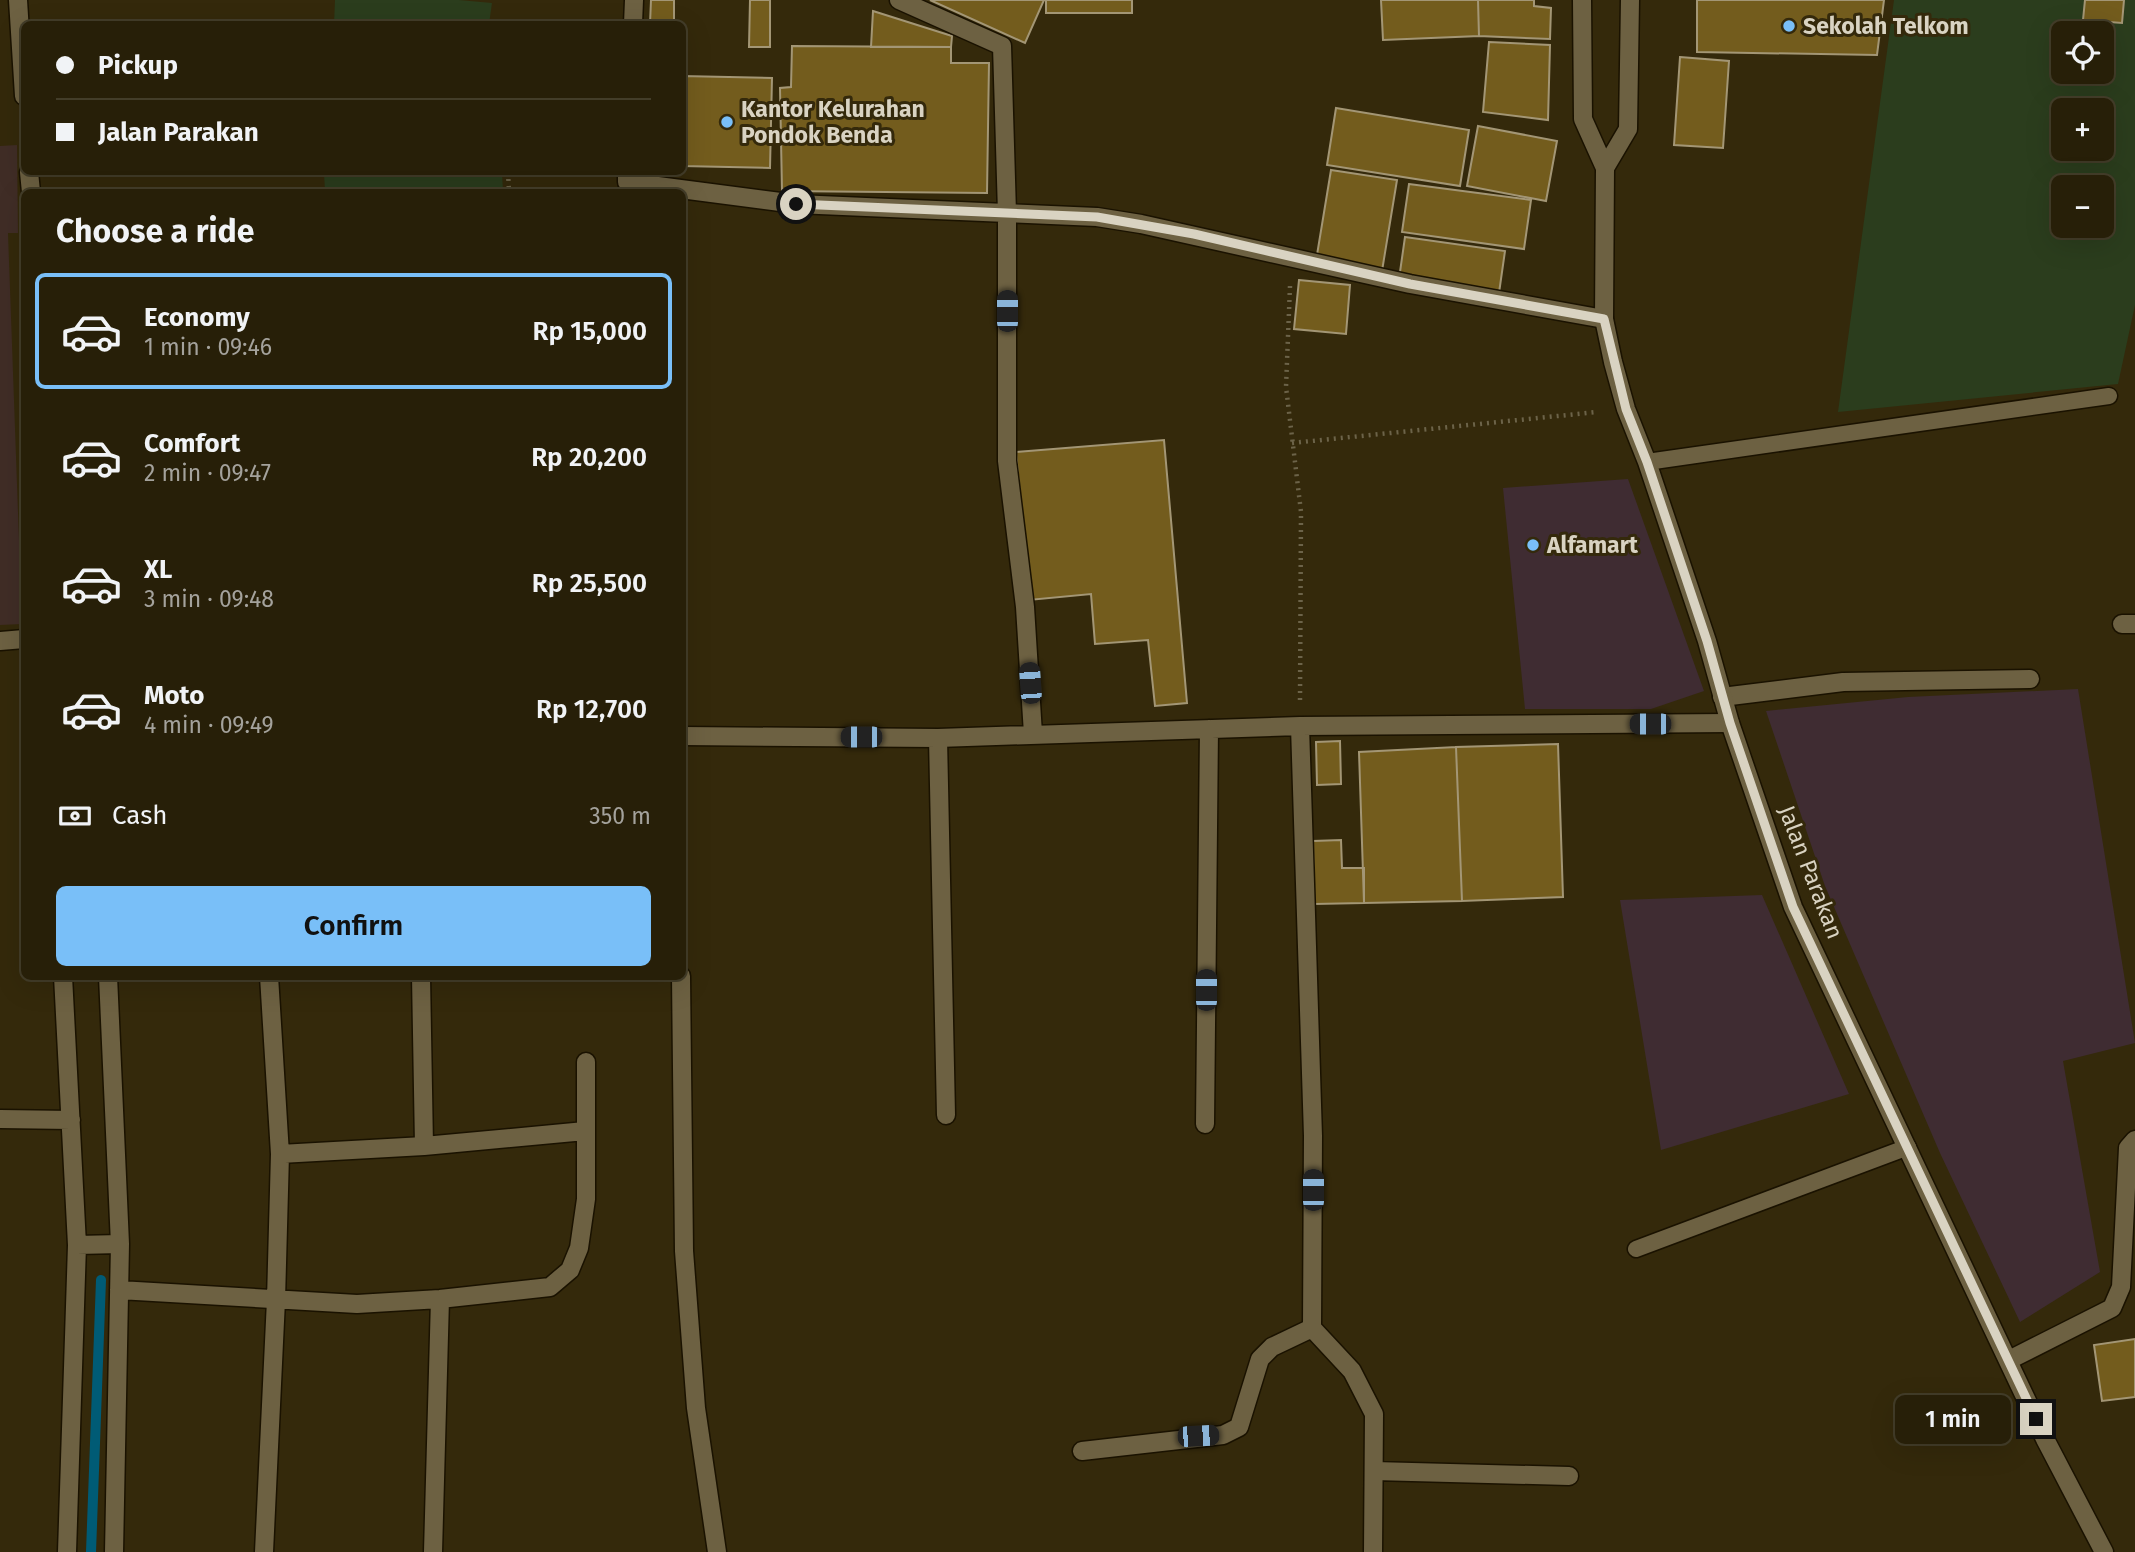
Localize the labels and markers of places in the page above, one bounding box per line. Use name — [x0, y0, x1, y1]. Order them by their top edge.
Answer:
place label: Sekolah Telkom — [1803, 12, 1969, 40]
marker: Sekolah Telkom — [1781, 18, 1797, 34]
place label: Kantor Kelurahan Pondok Benda — [741, 95, 925, 149]
marker: Kantor Kelurahan Pondok Benda — [719, 114, 735, 130]
place label: Alfamart — [1546, 531, 1639, 559]
marker: Alfamart — [1525, 537, 1541, 553]

